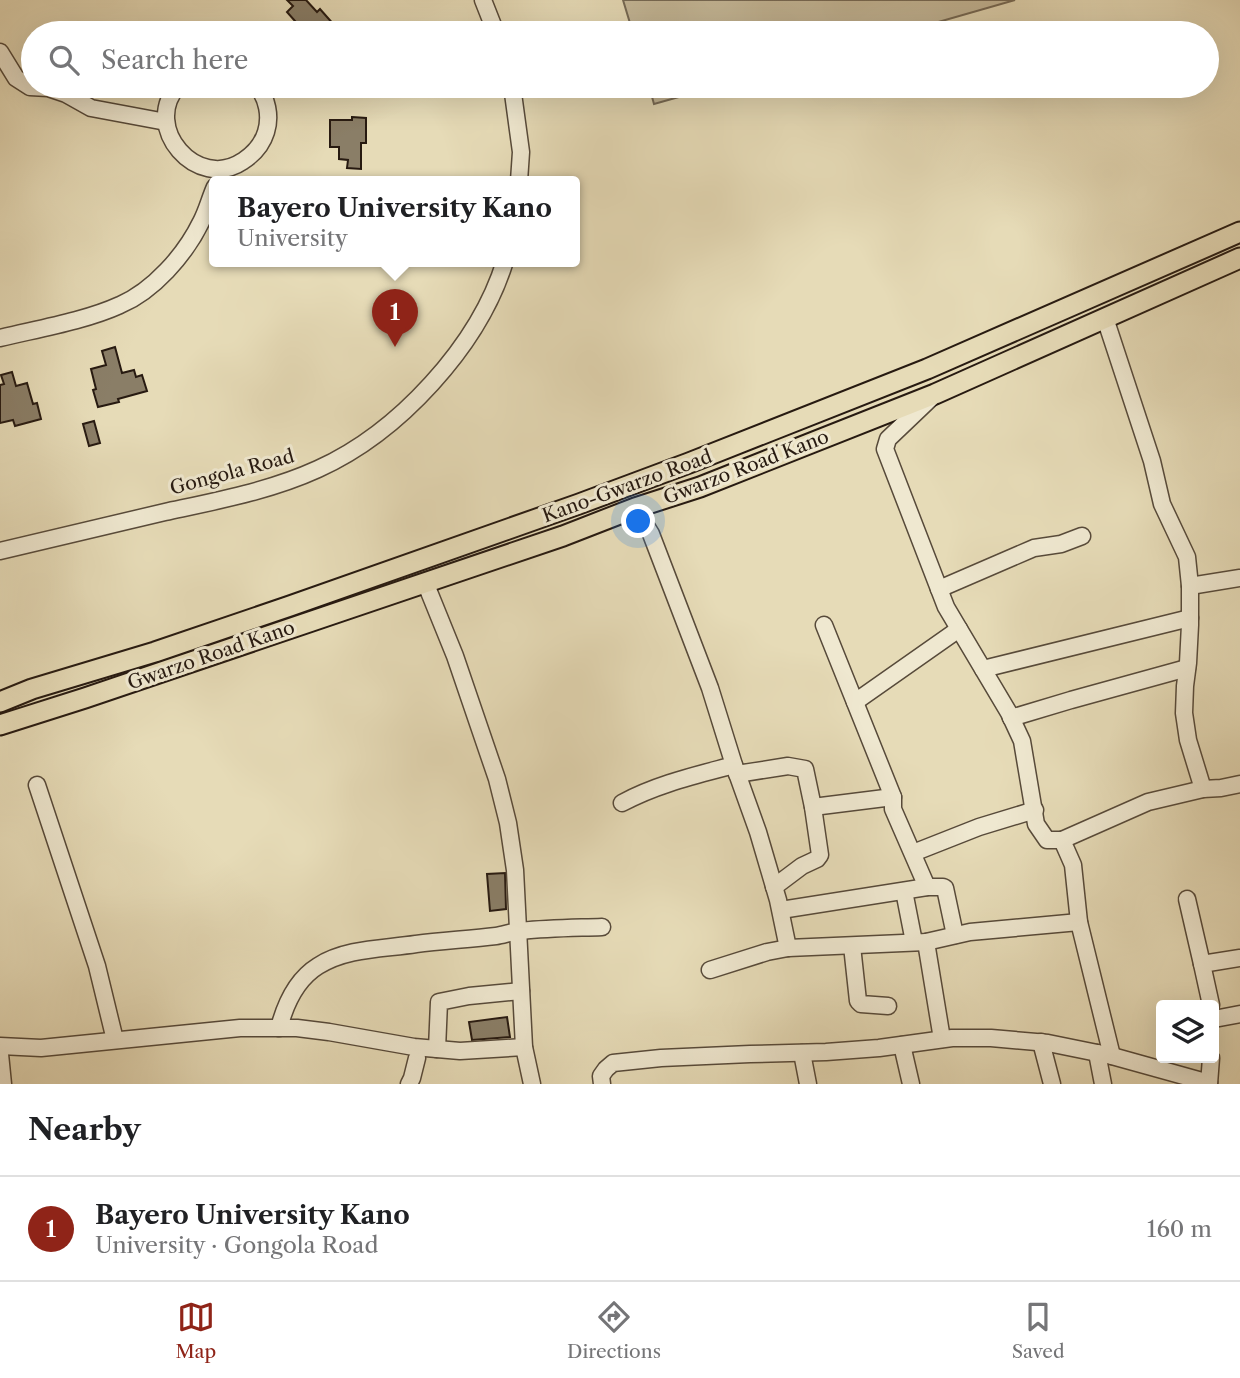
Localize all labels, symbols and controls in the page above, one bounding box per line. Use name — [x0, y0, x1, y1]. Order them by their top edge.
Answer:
search box — [21, 21, 1219, 98]
icon: search — [45, 41, 83, 79]
text: Search here — [101, 44, 248, 76]
popup — [209, 176, 580, 267]
text: Bayero University Kano — [237, 192, 552, 224]
text: University — [237, 224, 348, 252]
pin: 1 — [372, 289, 418, 347]
street label: Gwarzo Road Kano — [660, 425, 832, 509]
street label: Gongola Road — [167, 444, 297, 500]
street label: Kano-Gwarzo Road — [539, 444, 715, 527]
your location — [621, 504, 655, 538]
street label: Gwarzo Road Kano — [124, 616, 298, 694]
map controls — [1156, 1000, 1219, 1063]
button: layers — [1156, 1000, 1219, 1063]
text: Nearby — [28, 1111, 141, 1148]
text: Bayero University Kano — [95, 1199, 410, 1231]
text: 1 — [46, 1215, 56, 1243]
text: 160 m — [1147, 1215, 1212, 1243]
text: University · Gongola Road — [95, 1231, 378, 1259]
tab: Map — [175, 1298, 216, 1363]
tab: Directions — [567, 1298, 661, 1363]
tab: Saved — [1012, 1298, 1065, 1363]

